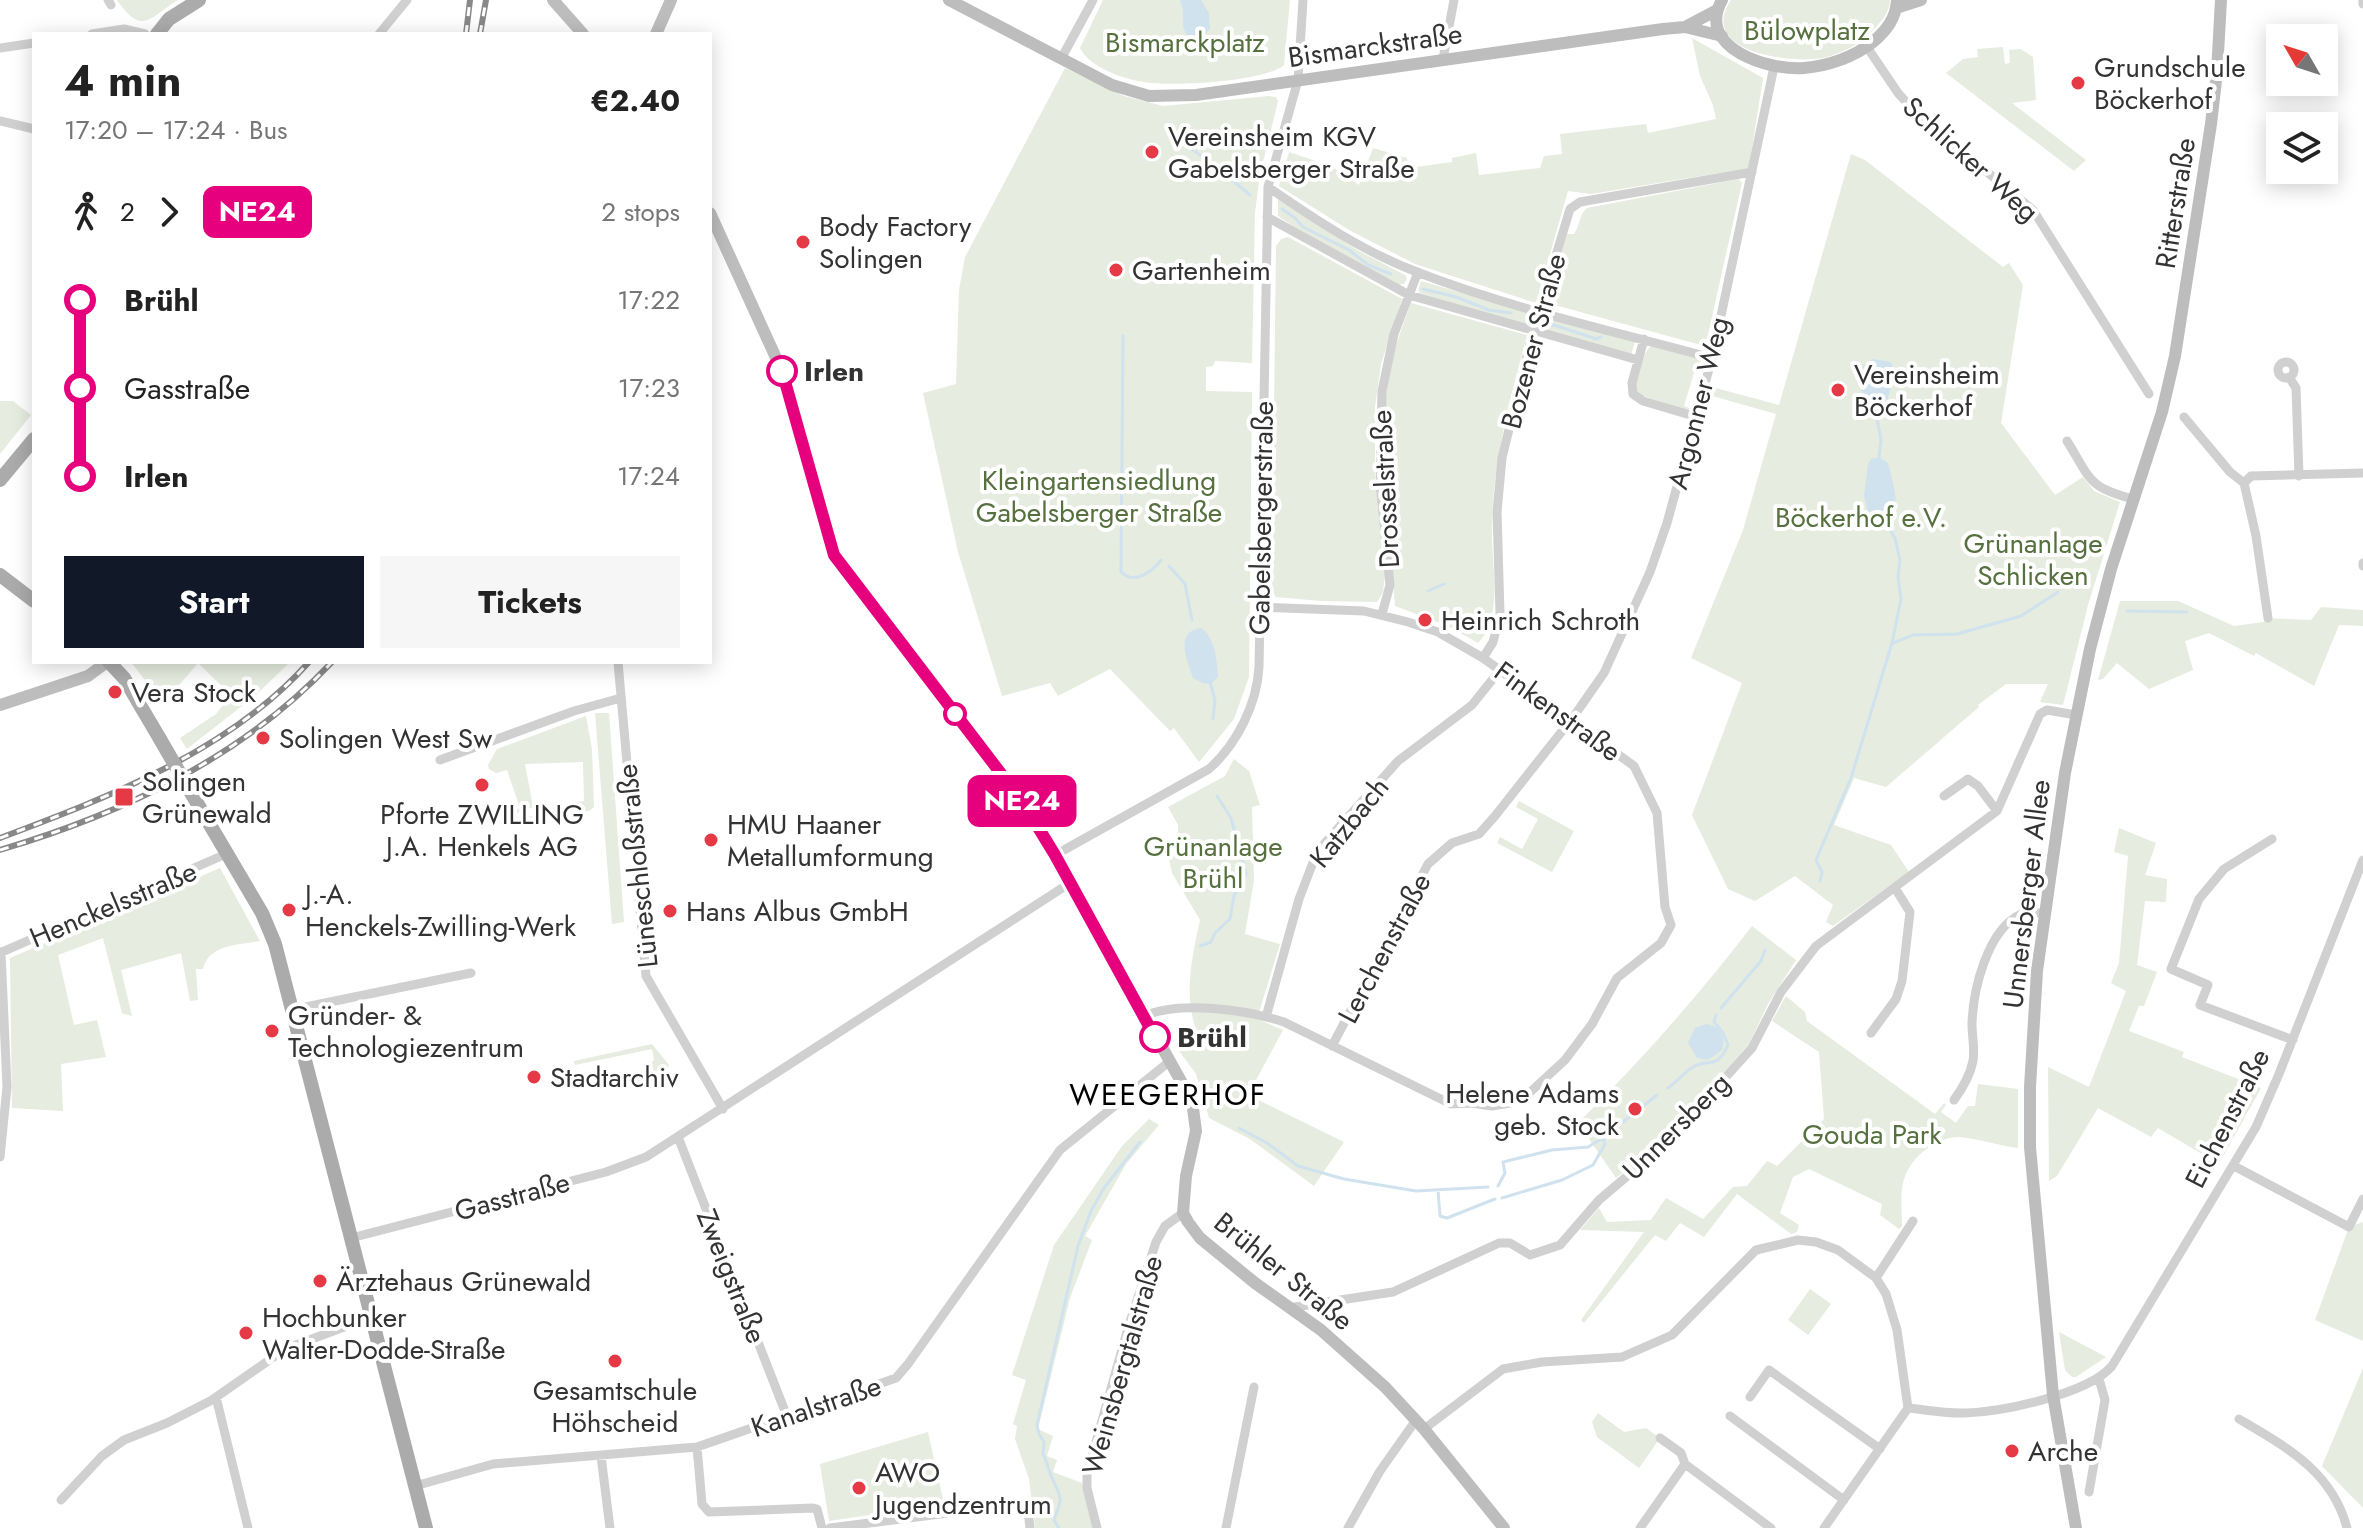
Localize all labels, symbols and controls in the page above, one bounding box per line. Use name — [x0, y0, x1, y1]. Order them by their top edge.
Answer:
park label: Bülowplatz — [1744, 10, 1870, 51]
street label: Bismarckstraße — [1285, 13, 1465, 78]
park label: Bismarckplatz — [1105, 22, 1265, 63]
north arrow — [2266, 24, 2338, 96]
map controls — [2266, 24, 2338, 184]
place label: Grundschule Böckerhof — [2094, 47, 2246, 120]
text: 4 min — [64, 49, 181, 113]
marker: Grundschule Böckerhof — [2069, 74, 2087, 92]
text: €2.40 — [590, 79, 680, 122]
street label: Schlicker Weg — [1894, 87, 2048, 232]
text: 17:20 – 17:24 · Bus — [64, 111, 288, 149]
button: layers — [2266, 112, 2338, 184]
place label: Vereinsheim KGV Gabelsberger Straße — [1168, 116, 1415, 189]
street label: Ritterstraße — [2145, 135, 2206, 271]
marker: Vereinsheim KGV Gabelsberger Straße — [1143, 143, 1161, 161]
icon: walk — [64, 190, 108, 234]
icon: forward — [147, 190, 191, 234]
text: NE24 — [219, 191, 296, 232]
text: 2 — [120, 193, 135, 231]
text: 2 stops — [601, 193, 680, 231]
place label: Body Factory Solingen — [819, 206, 972, 279]
marker: Body Factory Solingen — [794, 233, 812, 251]
street label: Bozener Straße — [1490, 249, 1577, 433]
place label: Gartenheim — [1132, 250, 1271, 291]
marker: Gartenheim — [1107, 261, 1125, 279]
text: Brühl — [124, 279, 199, 322]
text: 17:22 — [617, 281, 680, 319]
street label: Argonner Weg — [1657, 312, 1740, 494]
place label: Irlen — [804, 351, 864, 392]
place label: Vereinsheim Böckerhof — [1854, 354, 2000, 427]
marker: Irlen — [767, 356, 797, 386]
text: Gasstraße — [124, 367, 250, 410]
text: 17:23 — [618, 369, 680, 407]
marker: Vereinsheim Böckerhof — [1829, 381, 1847, 399]
street label: Gabelsbergerstraße — [1239, 401, 1284, 635]
street label: Drosselstraße — [1361, 409, 1410, 569]
text: Irlen — [124, 455, 188, 498]
text: 17:24 — [617, 457, 680, 495]
park label: Kleingartensiedlung Gabelsberger Straße — [976, 460, 1222, 533]
park label: Böckerhof e.V. — [1775, 497, 1947, 538]
park label: Grünanlage Schlicken — [1963, 523, 2103, 596]
button: Start — [64, 556, 364, 648]
button: Tickets — [380, 556, 680, 648]
place label: Heinrich Schroth — [1441, 600, 1640, 641]
marker: Heinrich Schroth — [1416, 611, 1434, 629]
street label: Finkenstraße — [1486, 651, 1630, 772]
place label: Vera Stock — [131, 672, 257, 713]
marker: Vera Stock — [106, 683, 124, 701]
unlabelled marker — [944, 703, 966, 725]
place label: Solingen West Sw — [279, 718, 492, 759]
marker: Solingen West Sw — [254, 729, 272, 747]
place label: Solingen Grünewald — [142, 761, 272, 834]
street label: Lüneschloßstraße — [606, 762, 669, 970]
street label: Katzbach — [1300, 768, 1399, 877]
line badge: NE24 — [966, 775, 1078, 827]
marker: Pforte ZWILLING J.A. Henkels AG — [473, 776, 491, 794]
street label: Unnersberger Allee — [1992, 777, 2061, 1011]
text: NE24 — [983, 780, 1061, 821]
marker: Solingen Grünewald — [113, 786, 135, 808]
place label: Pforte ZWILLING J.A. Henkels AG — [380, 794, 584, 867]
place label: HMU Haaner Metallumformung — [727, 804, 934, 877]
park label: Grünanlage Brühl — [1143, 826, 1283, 899]
marker: HMU Haaner Metallumformung — [702, 831, 720, 849]
street label: Henckelsstraße — [23, 851, 203, 958]
street label: Lerchenstraße — [1328, 866, 1441, 1031]
place label: J.-A. Henckels-Zwilling-Werk — [301, 874, 577, 947]
place label: Hans Albus GmbH — [686, 891, 909, 932]
marker: J.-A. Henckels-Zwilling-Werk — [280, 901, 298, 919]
marker: Hans Albus GmbH — [661, 902, 679, 920]
place label: Gründer- & Technologiezentrum — [288, 995, 524, 1068]
place label: Brühl — [1177, 1017, 1247, 1058]
marker: Gründer- & Technologiezentrum — [263, 1022, 281, 1040]
marker: Brühl — [1140, 1022, 1170, 1052]
street label: Eichenstraße — [2175, 1042, 2280, 1195]
place label: Stadtarchiv — [550, 1057, 679, 1098]
street label: Unnersberg — [1613, 1063, 1740, 1190]
marker: Stadtarchiv — [525, 1068, 543, 1086]
district label: WEEGERHOF — [1069, 1073, 1267, 1116]
place label: Helene Adams geb. Stock — [1445, 1073, 1620, 1146]
marker: Helene Adams geb. Stock — [1626, 1100, 1644, 1118]
park label: Gouda Park — [1802, 1114, 1942, 1155]
street label: Gasstraße — [450, 1161, 574, 1232]
street label: Brühler Straße — [1205, 1202, 1362, 1340]
street label: Zweigstraße — [686, 1203, 777, 1349]
street label: Weinsbergtalstraße — [1072, 1251, 1173, 1480]
place label: Ärztehaus Grünewald — [336, 1261, 591, 1302]
marker: Ärztehaus Grünewald — [311, 1272, 329, 1290]
place label: Hochbunker Walter-Dodde-Straße — [262, 1297, 505, 1370]
marker: Hochbunker Walter-Dodde-Straße — [237, 1324, 255, 1342]
marker: Gesamtschule Höhscheid — [606, 1352, 624, 1370]
street label: Kanalstraße — [746, 1365, 887, 1448]
place label: Gesamtschule Höhscheid — [533, 1370, 697, 1443]
place label: Arche — [2028, 1431, 2098, 1472]
marker: Arche — [2003, 1442, 2021, 1460]
place label: AWO Jugendzentrum — [871, 1452, 1052, 1525]
marker: AWO Jugendzentrum — [850, 1479, 868, 1497]

